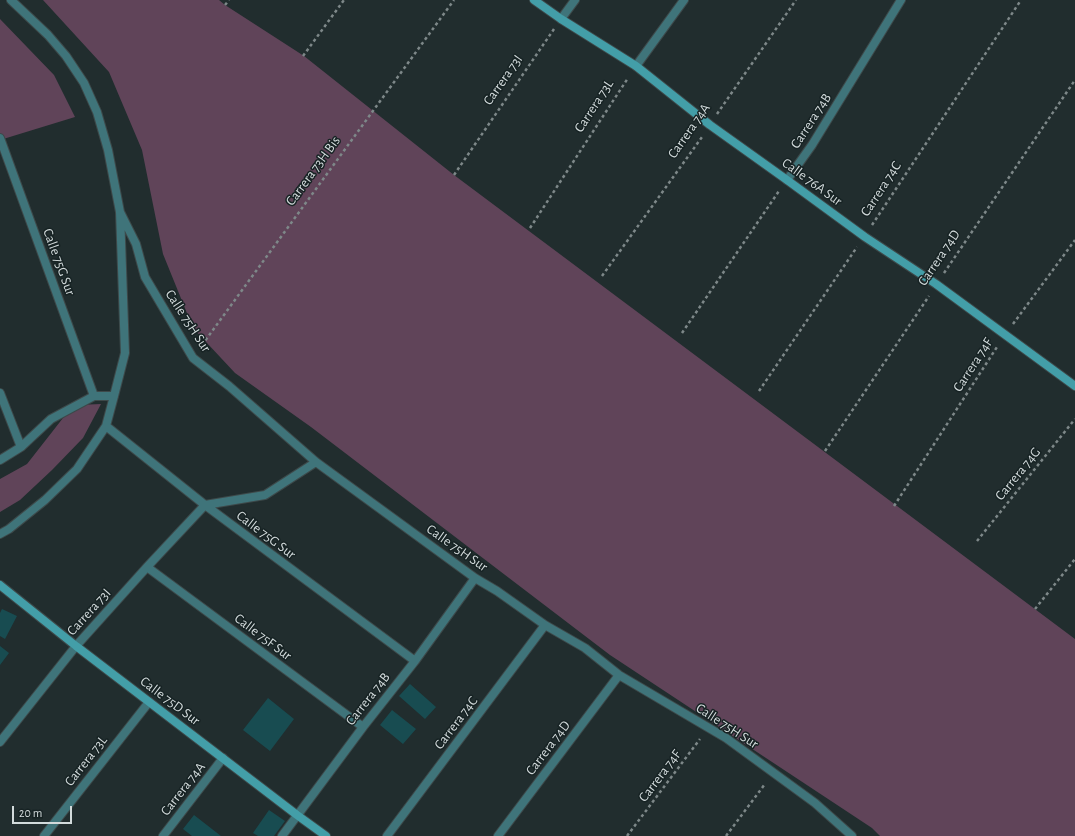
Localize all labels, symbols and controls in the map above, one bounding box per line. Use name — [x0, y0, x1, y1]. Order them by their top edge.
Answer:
street label: Carrera 73I — [480, 52, 526, 108]
street label: Carrera 73L — [571, 76, 617, 136]
street label: Carrera 74B — [787, 90, 835, 152]
street label: Carrera 74A — [664, 100, 714, 162]
street label: Carrera 73H Bis — [282, 133, 344, 209]
street label: Calle 76A Sur — [779, 155, 845, 209]
street label: Carrera 74C — [857, 158, 905, 220]
street label: Calle 75G Sur — [39, 226, 79, 298]
street label: Carrera 74D — [914, 227, 964, 289]
street label: Calle 75H Sur — [162, 287, 214, 355]
street label: Carrera 74F — [949, 335, 997, 395]
street label: Carrera 74G — [992, 444, 1044, 504]
street label: Calle 75G Sur — [233, 507, 299, 563]
street label: Calle 75H Sur — [423, 521, 491, 575]
street label: Carrera 73I — [63, 585, 115, 639]
street label: Calle 75F Sur — [231, 610, 295, 664]
street label: Carrera 74B — [342, 669, 394, 729]
street label: Calle 75D Sur — [137, 673, 203, 729]
street label: Carrera 74C — [431, 693, 481, 753]
street label: Calle 75H Sur — [693, 700, 761, 752]
street label: Carrera 74D — [522, 717, 574, 779]
street label: Carrera 73L — [61, 732, 111, 790]
street label: Carrera 74F — [635, 747, 685, 805]
street label: Carrera 74A — [157, 759, 209, 819]
scale bar — [14, 798, 74, 824]
text: 20 m — [19, 807, 42, 819]

